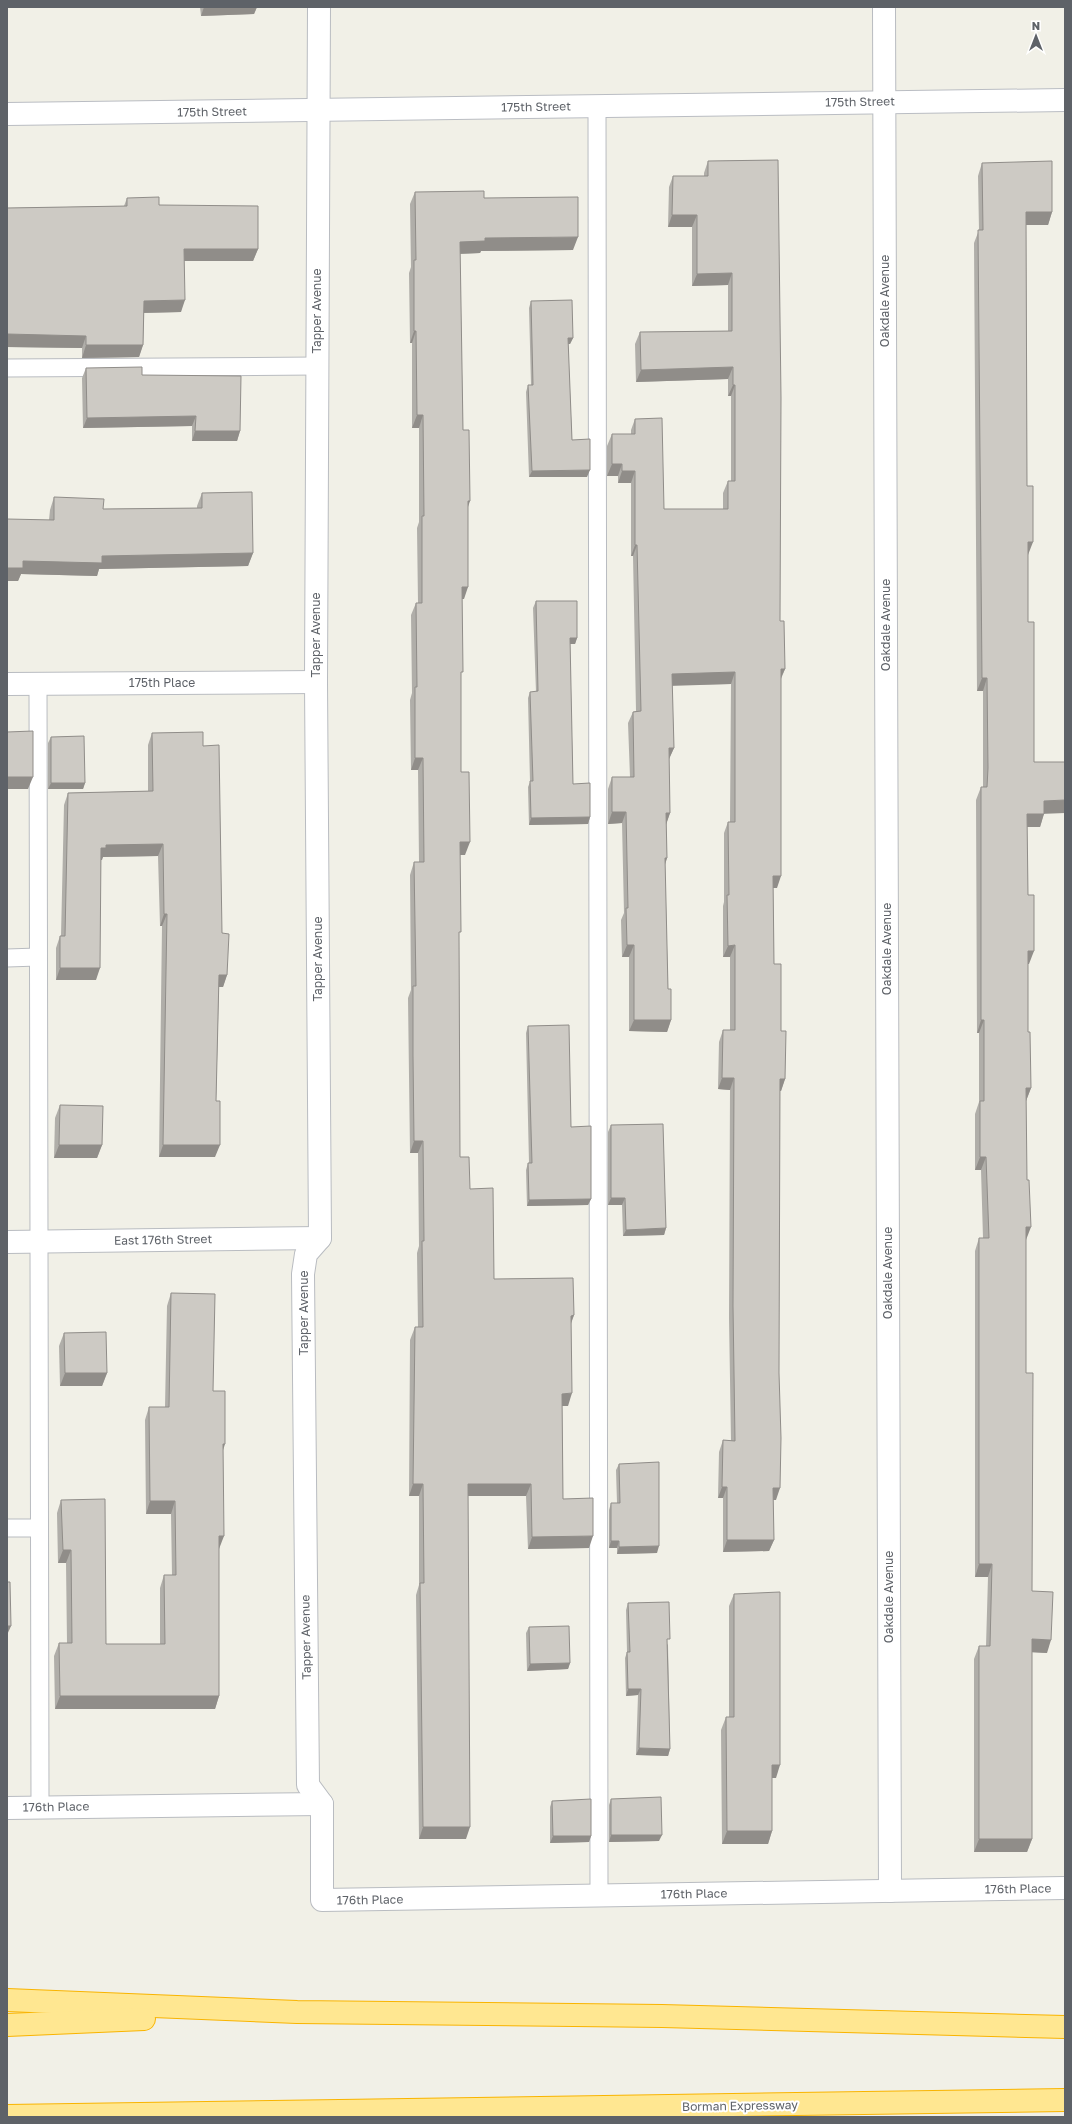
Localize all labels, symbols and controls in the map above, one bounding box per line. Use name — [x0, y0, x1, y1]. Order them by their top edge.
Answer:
north arrow — [1016, 16, 1056, 56]
text: N — [1032, 19, 1040, 32]
street label: 175th Street — [825, 93, 895, 110]
street label: 175th Street — [501, 98, 571, 115]
street label: 175th Street — [177, 103, 247, 120]
street label: Oakdale Avenue — [877, 255, 892, 347]
street label: Tapper Avenue — [309, 269, 324, 353]
street label: Oakdale Avenue — [878, 579, 893, 671]
street label: Tapper Avenue — [308, 593, 323, 677]
street label: 175th Place — [129, 675, 195, 690]
street label: Oakdale Avenue — [879, 903, 894, 995]
street label: Tapper Avenue — [310, 917, 325, 1001]
street label: Oakdale Avenue — [880, 1227, 895, 1319]
street label: East 176th Street — [114, 1231, 212, 1248]
street label: Tapper Avenue — [296, 1271, 311, 1355]
street label: Oakdale Avenue — [881, 1551, 896, 1643]
street label: Tapper Avenue — [297, 1594, 314, 1680]
street label: 176th Place — [23, 1798, 89, 1815]
street label: 176th Place — [985, 1880, 1051, 1897]
street label: 176th Place — [661, 1885, 727, 1902]
street label: 176th Place — [337, 1891, 403, 1908]
street label: Borman Expressway — [682, 2097, 798, 2114]

